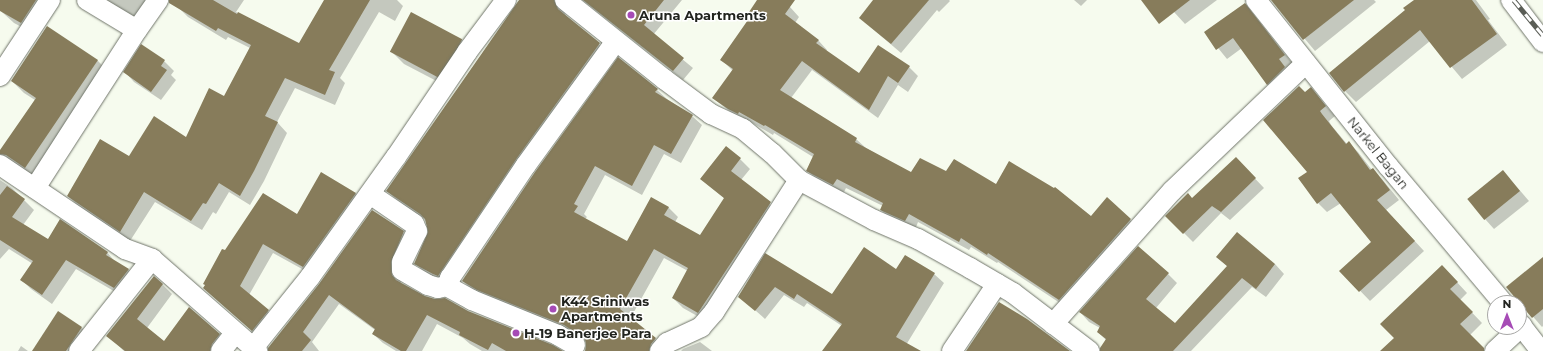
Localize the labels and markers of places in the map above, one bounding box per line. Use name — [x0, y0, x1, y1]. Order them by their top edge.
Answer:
place label: Aruna Apartments — [639, 7, 766, 23]
marker: Aruna Apartments — [626, 10, 636, 20]
place label: K44 Sriniwas Apartments — [561, 294, 649, 325]
marker: K44 Sriniwas Apartments — [548, 304, 558, 314]
place label: H-19 Banerjee Para — [524, 325, 652, 341]
marker: H-19 Banerjee Para — [511, 328, 521, 338]

